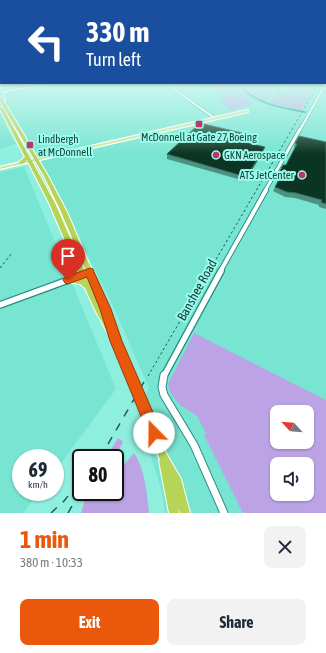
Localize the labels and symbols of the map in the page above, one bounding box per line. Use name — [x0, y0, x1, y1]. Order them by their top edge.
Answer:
marker: McDonnell at Gate 27 Boeing — [194, 119, 204, 129]
place label: McDonnell at Gate 27 Boeing — [141, 131, 257, 143]
place label: Lindbergh at McDonnell — [38, 133, 92, 158]
marker: Lindbergh at McDonnell — [25, 140, 35, 150]
place label: GKN Aerospace — [224, 149, 285, 161]
marker: GKN Aerospace — [211, 150, 221, 160]
place label: ATS JetCenter — [240, 169, 295, 181]
marker: ATS JetCenter — [297, 170, 307, 180]
pin — [51, 239, 85, 280]
street label: Banshee Road — [174, 257, 220, 323]
north arrow — [270, 405, 314, 449]
position arrow — [133, 412, 175, 454]
speed limit sign: 80 — [72, 449, 124, 501]

